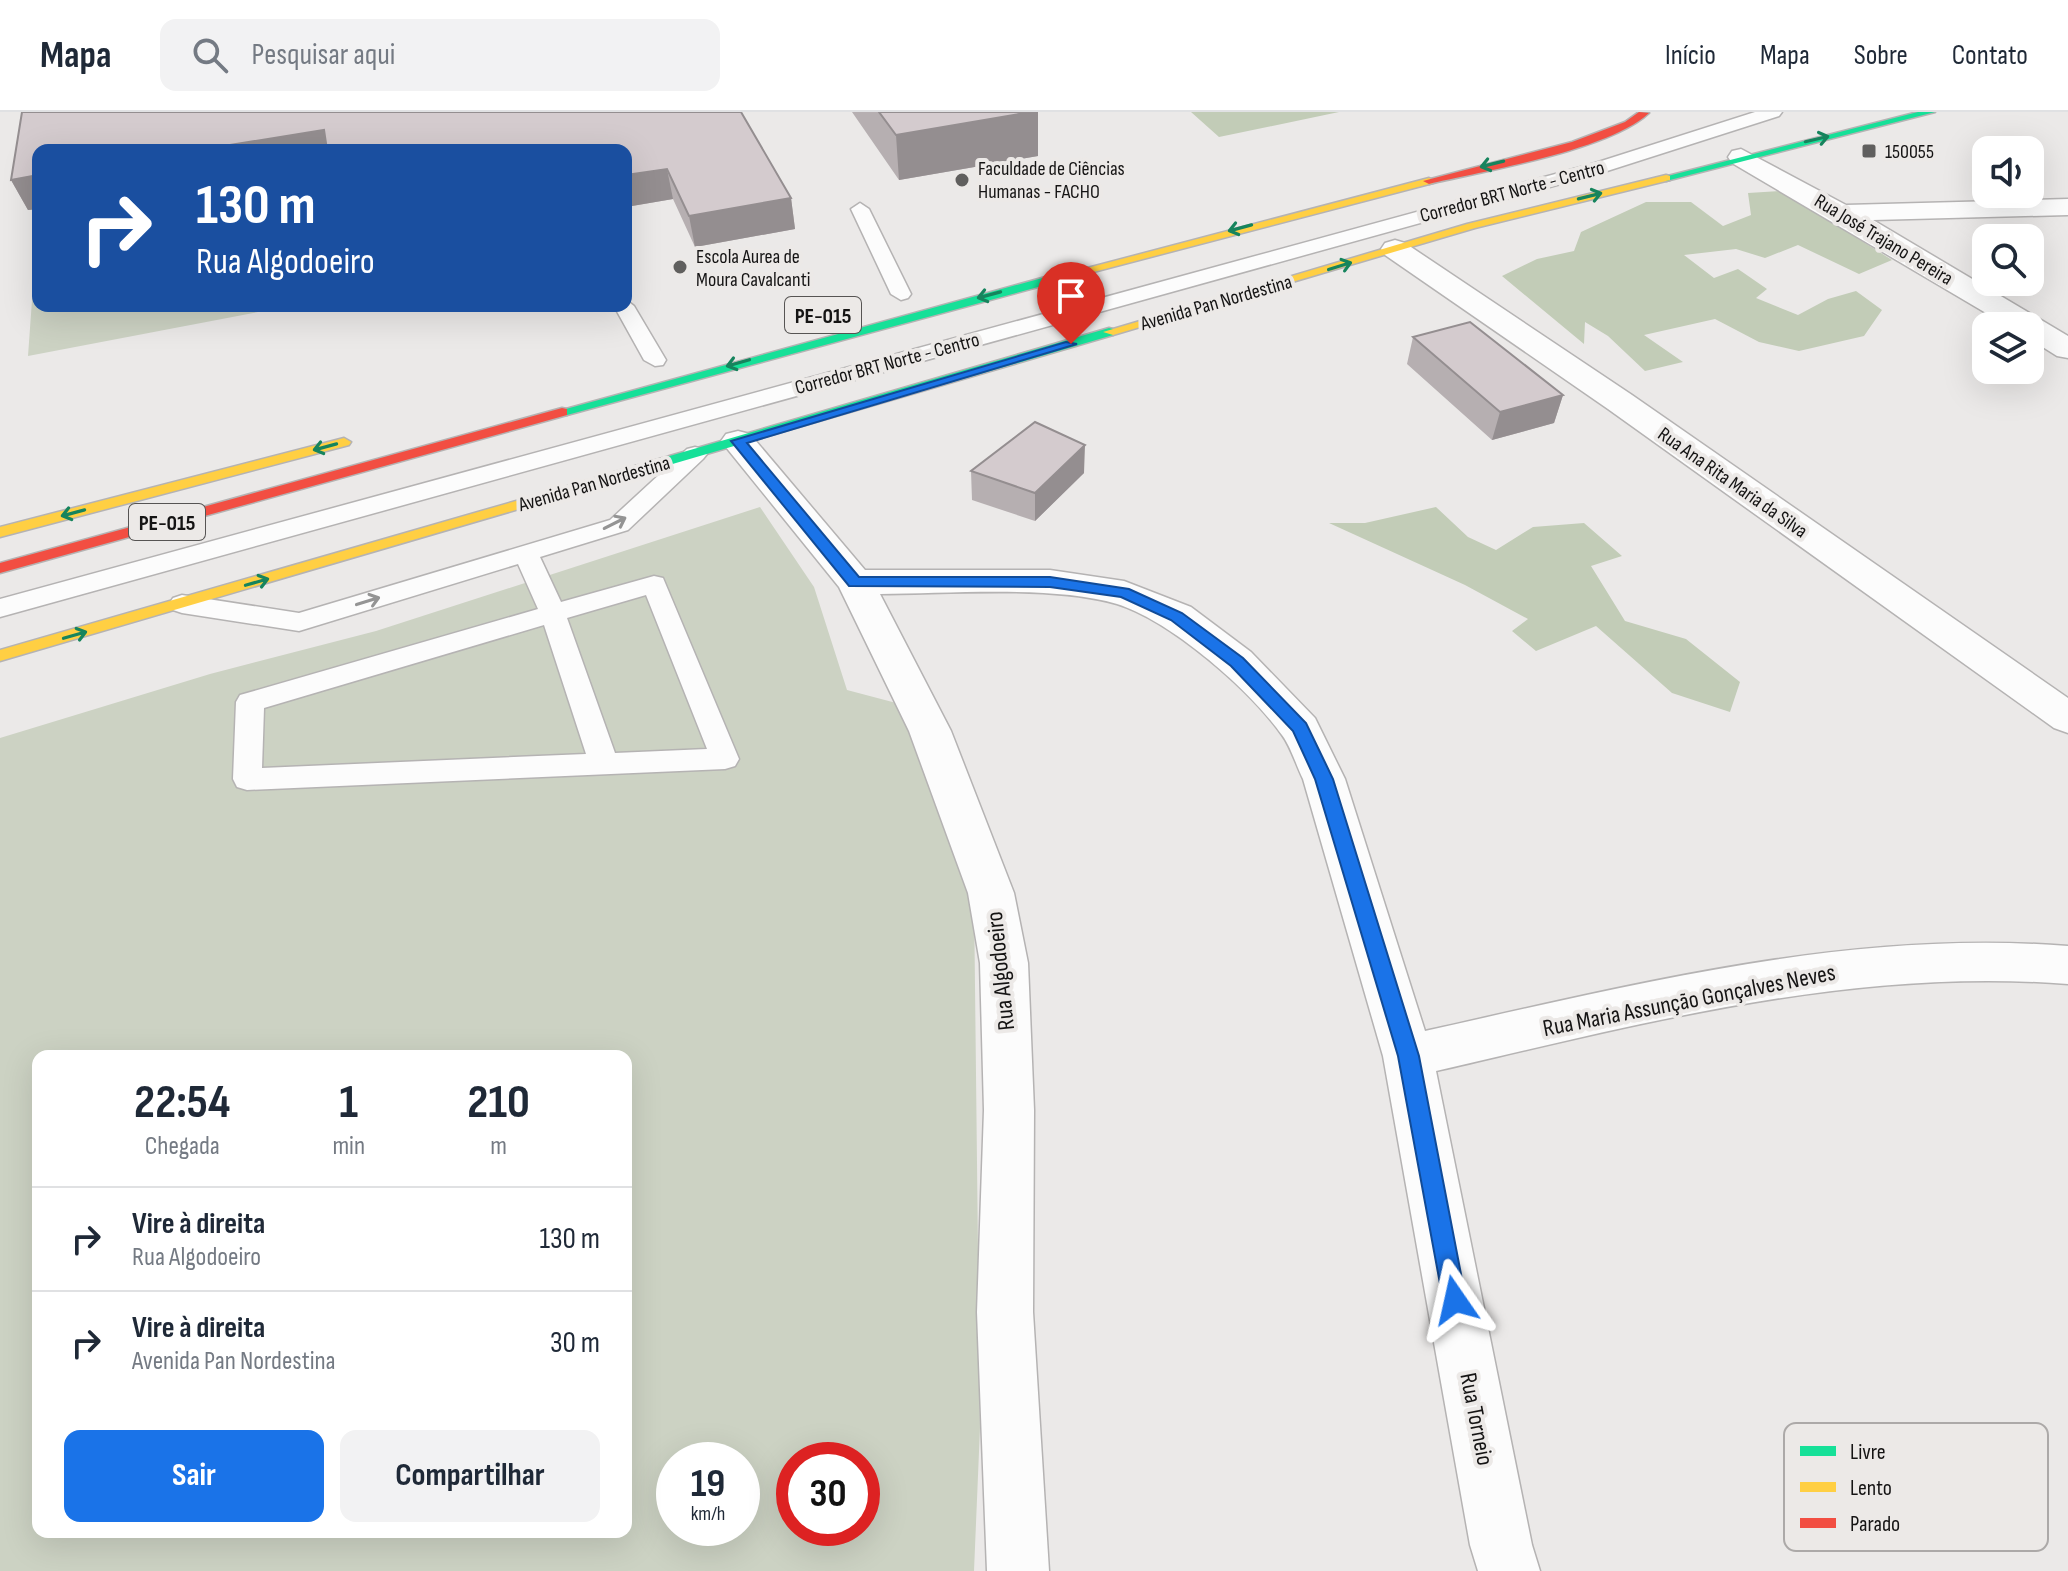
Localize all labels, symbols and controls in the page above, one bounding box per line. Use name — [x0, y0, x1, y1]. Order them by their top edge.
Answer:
search box — [160, 19, 720, 91]
text: Mapa — [40, 33, 112, 78]
icon: search — [188, 33, 232, 77]
text: Pesquisar aqui — [252, 37, 395, 73]
text: Início — [1665, 39, 1716, 72]
text: Mapa — [1760, 39, 1810, 72]
text: Sobre — [1854, 39, 1908, 72]
text: Contato — [1952, 39, 2028, 72]
one-way arrow — [1803, 131, 1829, 146]
map controls — [1972, 136, 2044, 384]
button: sound — [1972, 136, 2044, 208]
place label: 150055 — [1885, 140, 1934, 164]
marker: 150055 — [1860, 142, 1878, 160]
street label: Corredor BRT Norte - Centro — [1417, 156, 1607, 228]
place label: Faculdade de Ciências Humanas - FACHO — [978, 157, 1125, 204]
one-way arrow — [1480, 157, 1506, 172]
marker: Faculdade de Ciências Humanas - FACHO — [953, 171, 971, 189]
text: 130 m — [196, 173, 316, 240]
icon: right — [64, 176, 168, 280]
one-way arrow — [1576, 187, 1602, 202]
street label: Rua José Trajano Pereira — [1810, 189, 1957, 291]
one-way arrow — [1228, 222, 1254, 237]
button: search — [1972, 224, 2044, 296]
text: Rua Algodoeiro — [196, 241, 375, 284]
place label: Escola Aurea de Moura Cavalcanti — [696, 245, 811, 292]
marker: Escola Aurea de Moura Cavalcanti — [671, 258, 689, 276]
one-way arrow — [1326, 258, 1352, 273]
pin — [1037, 262, 1105, 344]
street label: Avenida Pan Nordestina — [1137, 270, 1295, 336]
icon: arrive — [1049, 274, 1093, 318]
one-way arrow — [977, 288, 1002, 303]
road number: PE-015 — [785, 297, 861, 333]
button: layers — [1972, 312, 2044, 384]
street label: Corredor BRT Norte - Centro — [792, 328, 982, 400]
one-way arrow — [726, 356, 752, 371]
street label: Rua Ana Rita Maria da Silva — [1653, 422, 1812, 543]
one-way arrow — [312, 441, 338, 456]
street label: Avenida Pan Nordestina — [515, 451, 673, 517]
road number: PE-015 — [129, 504, 205, 540]
one-way arrow — [61, 506, 86, 521]
one-way arrow — [603, 515, 626, 531]
one-way arrow — [244, 574, 269, 588]
one-way arrow — [354, 593, 380, 608]
one-way arrow — [62, 626, 88, 641]
street label: Rua Algodoeiro — [980, 910, 1021, 1032]
street label: Rua Maria Assunção Gonçalves Neves — [1540, 958, 1838, 1043]
text: 22:54 — [134, 1074, 230, 1131]
text: 1 — [339, 1074, 358, 1131]
text: 210 — [467, 1074, 530, 1131]
text: Chegada — [145, 1131, 220, 1162]
text: min — [332, 1131, 365, 1162]
text: m — [490, 1131, 507, 1162]
text: Vire à direita — [132, 1206, 265, 1242]
icon: right — [64, 1217, 108, 1261]
text: 130 m — [540, 1221, 600, 1257]
text: Rua Algodoeiro — [132, 1242, 261, 1273]
position arrow — [1413, 1258, 1497, 1342]
text: Vire à direita — [132, 1310, 265, 1346]
icon: right — [64, 1321, 108, 1365]
text: 30 m — [550, 1325, 600, 1361]
text: Avenida Pan Nordestina — [132, 1346, 336, 1377]
street label: Rua Torneio — [1453, 1370, 1500, 1468]
legend — [1784, 1423, 2048, 1551]
button: Sair — [64, 1430, 324, 1522]
button: Compartilhar — [340, 1430, 600, 1522]
text: Livre — [1850, 1439, 1886, 1466]
speed limit sign: 30 — [776, 1442, 880, 1546]
text: 19 — [691, 1460, 725, 1508]
text: Lento — [1850, 1475, 1892, 1502]
text: km/h — [691, 1502, 725, 1526]
text: Parado — [1850, 1511, 1900, 1538]

